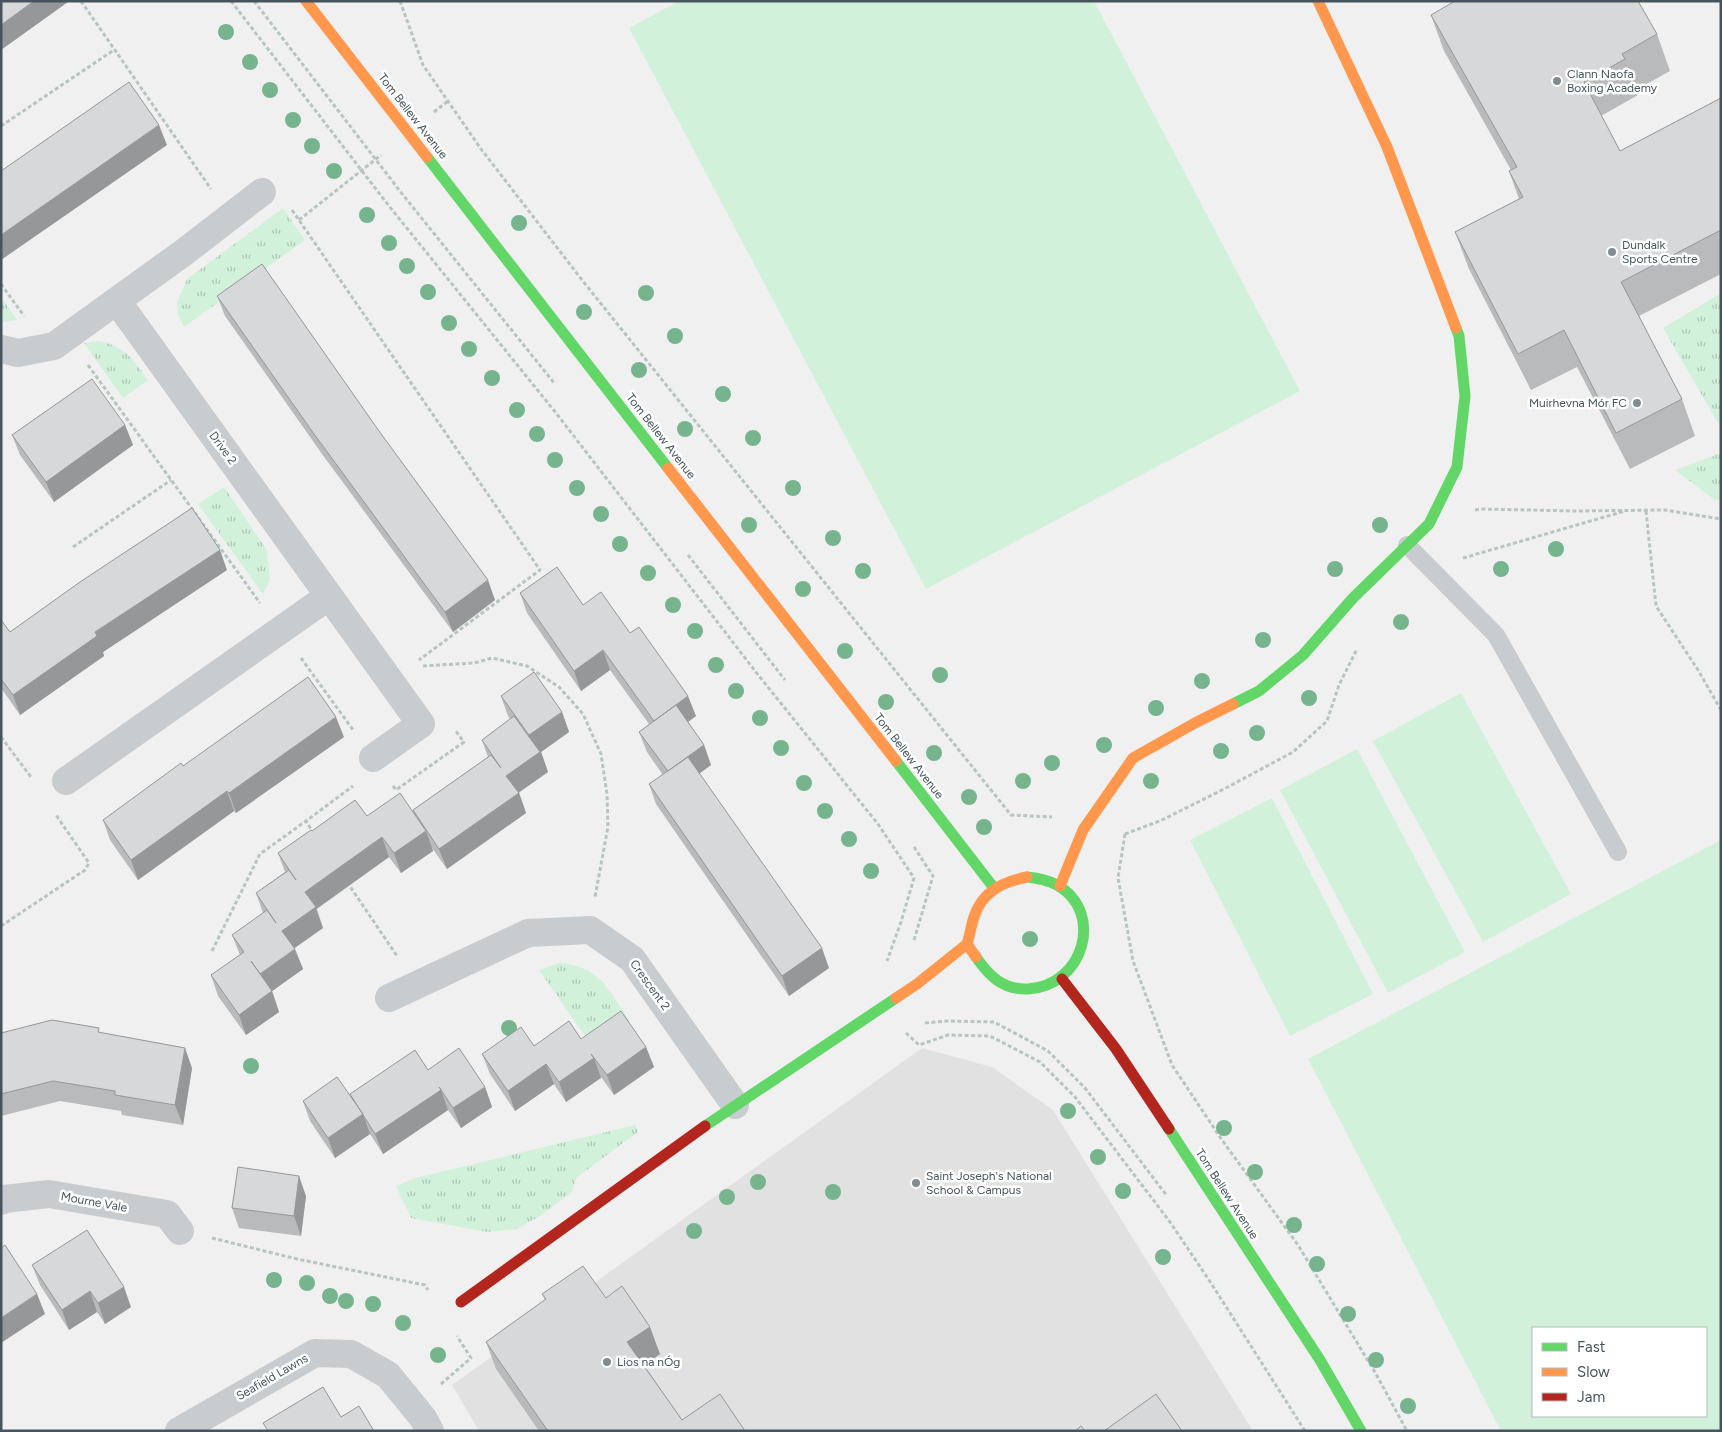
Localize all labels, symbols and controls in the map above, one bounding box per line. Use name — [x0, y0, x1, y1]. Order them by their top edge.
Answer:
place label: Clann Naofa Boxing Academy — [1567, 67, 1658, 95]
street label: Tom Bellew Avenue — [375, 71, 451, 162]
marker: Clann Naofa Boxing Academy — [1551, 75, 1563, 87]
place label: Dundalk Sports Centre — [1622, 238, 1698, 266]
marker: Dundalk Sports Centre — [1606, 246, 1618, 258]
street label: Tom Bellew Avenue — [623, 391, 699, 482]
place label: Muirhevna Mór FC — [1529, 396, 1627, 410]
marker: Muirhevna Mór FC — [1631, 397, 1643, 409]
street label: Drive 2 — [206, 429, 240, 467]
street label: Tom Bellew Avenue — [871, 711, 947, 802]
street label: Crescent 2 — [627, 957, 673, 1013]
street label: Tom Bellew Avenue — [1193, 1146, 1262, 1242]
place label: Saint Joseph's National School & Campus — [926, 1169, 1052, 1197]
marker: Saint Joseph's National School & Campus — [910, 1177, 922, 1189]
street label: Mourne Vale — [60, 1189, 129, 1215]
legend — [1532, 1327, 1707, 1417]
text: Fast — [1577, 1338, 1606, 1356]
street label: Seafield Lawns — [234, 1351, 311, 1403]
place label: Lios na nÓg — [617, 1355, 680, 1369]
marker: Lios na nÓg — [601, 1356, 613, 1368]
text: Slow — [1577, 1363, 1610, 1381]
text: Jam — [1577, 1388, 1605, 1406]

